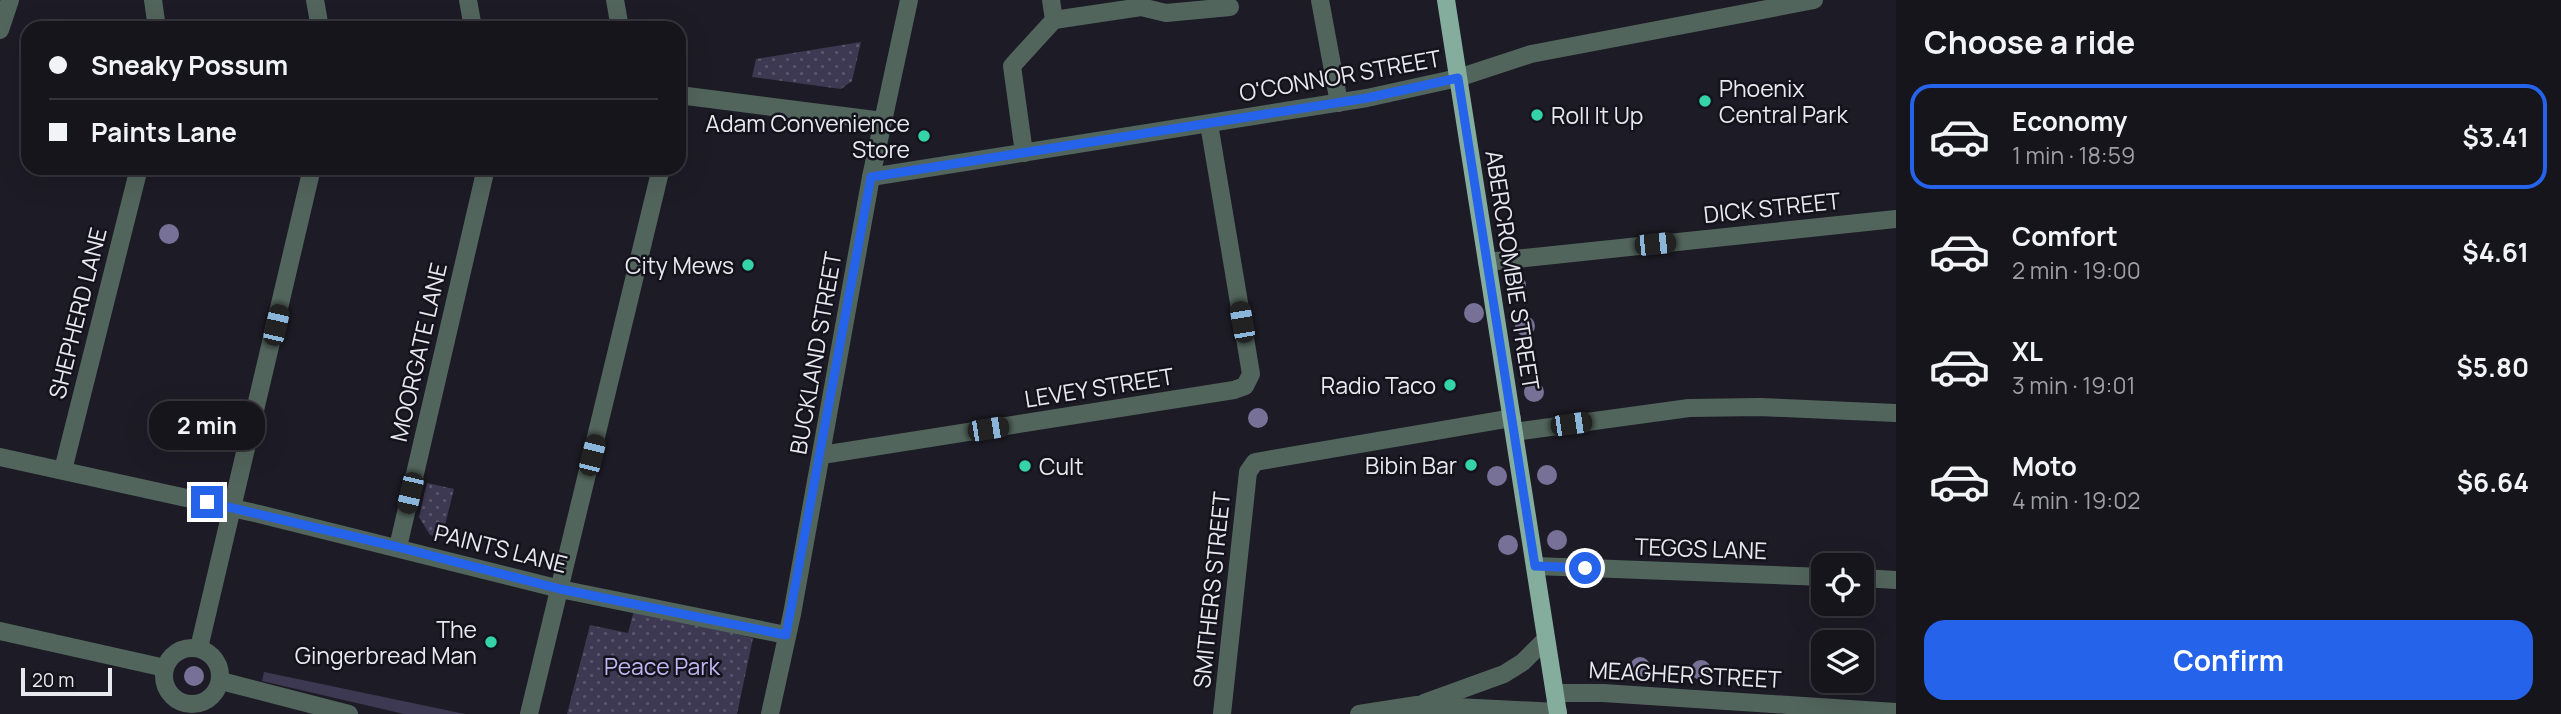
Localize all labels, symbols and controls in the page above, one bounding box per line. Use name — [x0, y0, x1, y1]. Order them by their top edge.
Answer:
text: Choose a ride — [1924, 20, 2135, 64]
street label: O'CONNOR STREET — [1237, 41, 1444, 108]
text: Sneaky Possum — [91, 47, 288, 83]
place label: Phoenix Central Park — [1719, 72, 1848, 130]
marker: Phoenix Central Park — [1697, 93, 1713, 109]
place label: Roll It Up — [1551, 99, 1643, 131]
text: Economy — [2012, 103, 2127, 139]
icon: car — [1928, 105, 1991, 168]
place label: Adam Convenience Store — [705, 107, 910, 165]
marker: Roll It Up — [1529, 107, 1545, 123]
text: Paints Lane — [91, 114, 237, 150]
text: $3.41 — [2462, 119, 2529, 155]
marker: Adam Convenience Store — [916, 128, 932, 144]
text: 1 min · 18:59 — [2012, 139, 2135, 171]
street label: ABERCROMBIE STREET — [1478, 148, 1548, 393]
street label: DICK STREET — [1702, 184, 1842, 230]
text: Comfort — [2012, 218, 2118, 254]
icon: car — [1928, 220, 1991, 283]
street label: SHEPHERD LANE — [40, 224, 114, 402]
car — [1634, 231, 1677, 257]
text: $4.61 — [2462, 234, 2529, 270]
place label: City Mews — [625, 249, 734, 281]
street label: BUCKLAND STREET — [781, 249, 849, 457]
text: 2 min · 19:00 — [2012, 254, 2141, 286]
marker: City Mews — [740, 257, 756, 273]
street label: MOORGATE LANE — [382, 259, 454, 445]
car — [1229, 299, 1256, 345]
car — [262, 302, 291, 348]
text: XL — [2012, 333, 2043, 369]
icon: car — [1928, 335, 1991, 398]
text: $5.80 — [2457, 349, 2529, 385]
street label: LEVEY STREET — [1022, 359, 1176, 415]
place label: Radio Taco — [1321, 369, 1436, 401]
text: 3 min · 19:01 — [2012, 369, 2135, 401]
marker: Radio Taco — [1442, 377, 1458, 393]
callout: 2 min — [149, 400, 265, 449]
text: 2 min — [177, 409, 237, 441]
car — [1549, 411, 1594, 437]
car — [966, 415, 1011, 443]
car — [577, 432, 608, 478]
text: Moto — [2012, 448, 2077, 484]
place label: Bibin Bar — [1365, 449, 1457, 481]
place label: Cult — [1039, 450, 1084, 482]
icon: car — [1928, 450, 1991, 513]
marker: Bibin Bar — [1463, 457, 1479, 473]
marker: Cult — [1017, 458, 1033, 474]
text: $6.64 — [2457, 464, 2529, 500]
car — [396, 470, 425, 516]
text: 4 min · 19:02 — [2012, 484, 2140, 516]
route end — [191, 486, 223, 518]
street label: SMITHERS STREET — [1185, 490, 1237, 690]
street label: PAINTS LANE — [431, 516, 571, 580]
street label: TEGGS LANE — [1634, 530, 1768, 566]
route start — [1569, 552, 1601, 584]
map controls — [1811, 553, 1874, 693]
button: locate — [1811, 553, 1874, 616]
place label: The Gingerbread Man — [295, 613, 477, 671]
button: Confirm — [1924, 620, 2533, 700]
button: layers — [1811, 630, 1874, 693]
marker: The Gingerbread Man — [483, 634, 499, 650]
park label: Peace Park — [604, 650, 721, 682]
street label: MEAGHER STREET — [1588, 653, 1783, 695]
scale bar — [21, 665, 112, 697]
text: 20 m — [32, 667, 74, 693]

